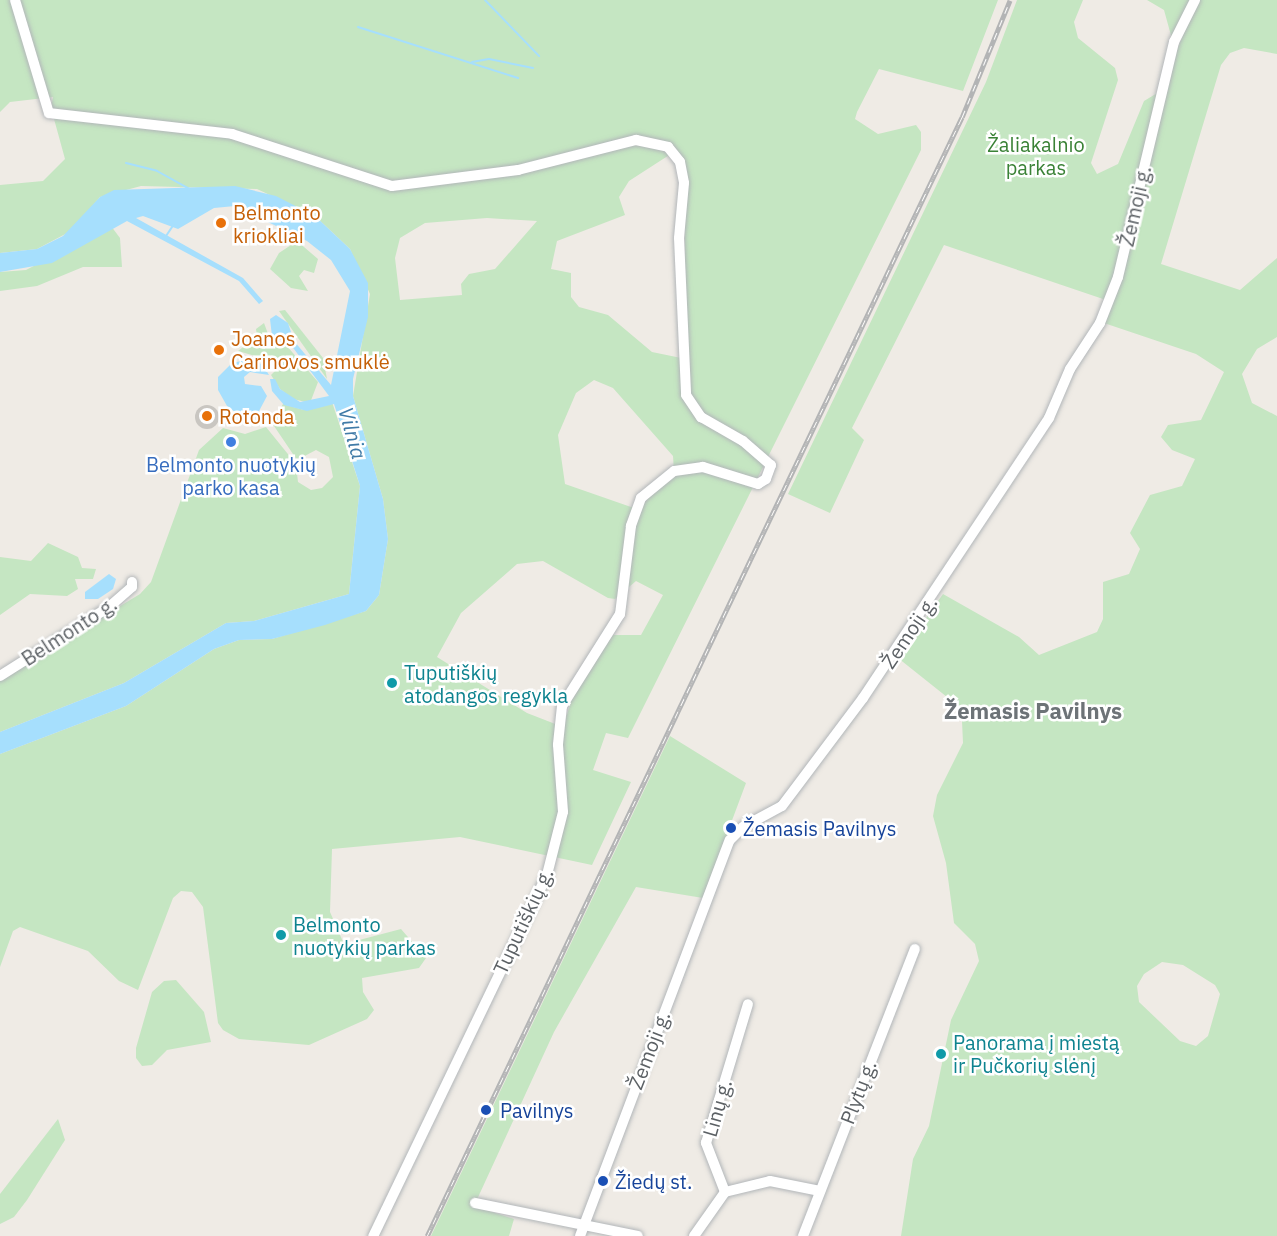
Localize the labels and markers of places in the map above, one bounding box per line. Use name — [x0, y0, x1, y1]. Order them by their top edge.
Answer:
place label: Belmonto kriokliai — [233, 200, 321, 247]
marker: Belmonto kriokliai — [214, 216, 228, 230]
place label: Joanos Carinovos smuklė — [231, 326, 390, 373]
marker: Joanos Carinovos smuklė — [212, 343, 226, 357]
place label: Rotonda — [219, 404, 294, 428]
marker: Rotonda — [200, 409, 214, 423]
marker: Belmonto nuotykių parko kasa — [224, 435, 238, 449]
place label: Belmonto nuotykių parko kasa — [146, 452, 316, 499]
place label: Tuputiškių atodangos regykla — [404, 660, 568, 707]
marker: Tuputiškių atodangos regykla — [385, 676, 399, 690]
place label: Žemasis Pavilnys — [743, 816, 896, 840]
marker: Žemasis Pavilnys — [724, 821, 738, 835]
place label: Belmonto nuotykių parkas — [293, 912, 436, 959]
marker: Belmonto nuotykių parkas — [274, 928, 288, 942]
place label: Panorama į miestą ir Pučkorių slėnį — [953, 1030, 1119, 1077]
marker: Panorama į miestą ir Pučkorių slėnį — [934, 1047, 948, 1061]
place label: Pavilnys — [500, 1098, 574, 1122]
marker: Pavilnys — [477, 1101, 495, 1119]
place label: Žiedų st. — [615, 1169, 692, 1193]
marker: Žiedų st. — [596, 1174, 610, 1188]

